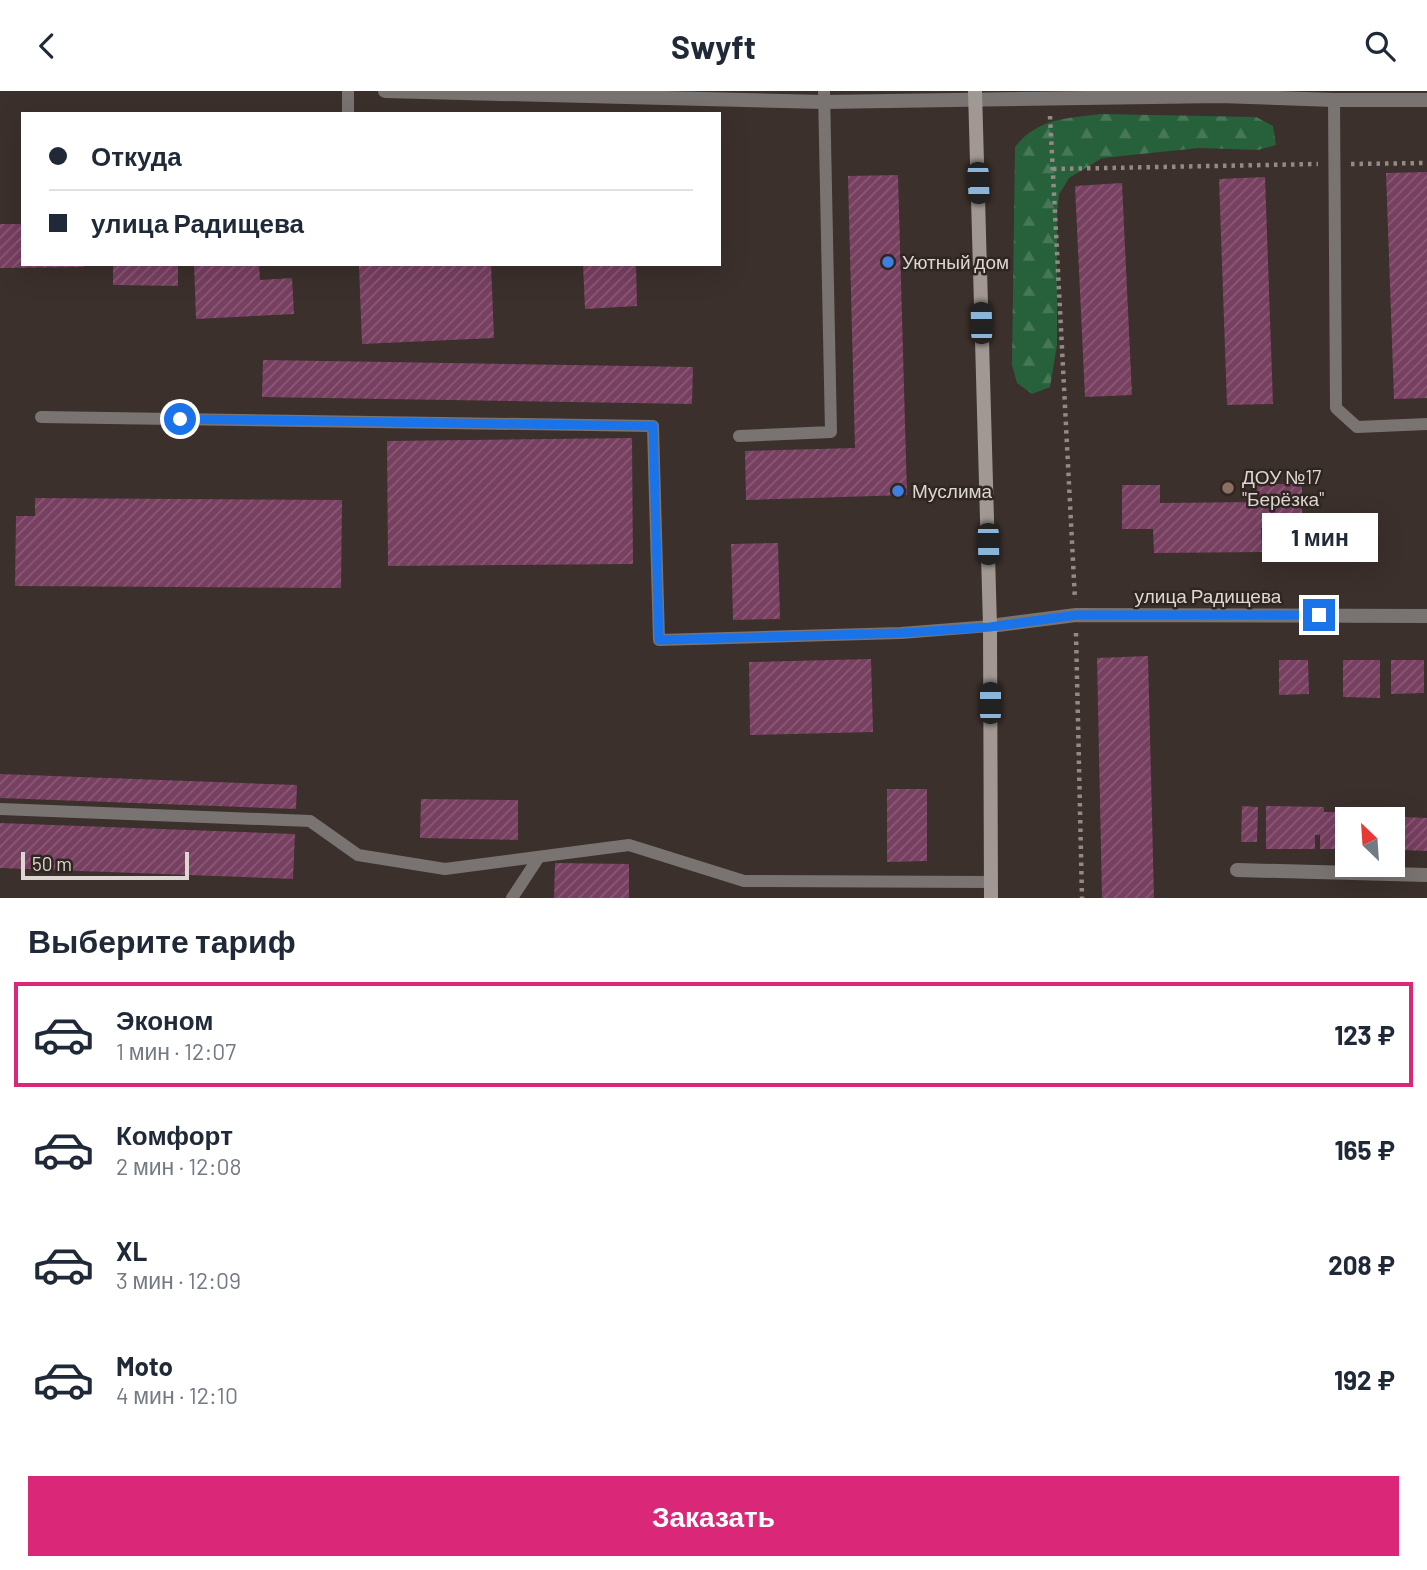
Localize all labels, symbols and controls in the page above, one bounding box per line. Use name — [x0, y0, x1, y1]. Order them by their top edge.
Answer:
icon: back — [28, 27, 66, 65]
text: Swyft — [671, 27, 756, 65]
icon: search — [1361, 27, 1399, 65]
text: Откуда — [91, 140, 182, 171]
car — [967, 162, 990, 204]
text: улица Радищева — [91, 207, 304, 238]
place label: Уютный дом — [902, 250, 1009, 273]
marker: Уютный дом — [880, 254, 896, 270]
car — [971, 302, 992, 344]
route start — [164, 403, 196, 435]
place label: ДОУ №17 "Берёзка" — [1242, 465, 1324, 510]
place label: Муслима — [912, 479, 993, 502]
marker: ДОУ №17 "Берёзка" — [1220, 480, 1236, 496]
marker: Муслима — [890, 483, 906, 499]
callout: 1 мин — [1261, 513, 1377, 563]
car — [978, 523, 999, 565]
text: 1 мин — [1291, 523, 1349, 551]
street label: улица Радищева — [1135, 584, 1282, 607]
route end — [1303, 599, 1335, 631]
car — [980, 682, 1001, 724]
north arrow — [1335, 807, 1405, 877]
map controls — [1335, 807, 1405, 877]
scale bar — [21, 849, 189, 881]
text: 50 m — [32, 852, 72, 875]
text: Выберите тариф — [28, 921, 296, 959]
icon: car — [32, 1003, 95, 1066]
text: Эконом — [116, 1004, 214, 1035]
text: 123 ₽ — [1334, 1019, 1395, 1050]
text: 1 мин · 12:07 — [116, 1037, 236, 1065]
icon: car — [32, 1118, 95, 1181]
text: Комфорт — [116, 1119, 233, 1150]
text: 165 ₽ — [1334, 1134, 1395, 1165]
text: 2 мин · 12:08 — [116, 1152, 241, 1180]
icon: car — [32, 1233, 95, 1296]
text: XL — [116, 1235, 147, 1266]
text: 208 ₽ — [1328, 1249, 1395, 1280]
text: 3 мин · 12:09 — [116, 1266, 241, 1294]
icon: car — [32, 1348, 95, 1411]
text: Moto — [116, 1350, 173, 1381]
text: 192 ₽ — [1334, 1364, 1395, 1395]
text: 4 мин · 12:10 — [116, 1381, 238, 1409]
button: Заказать — [28, 1476, 1399, 1556]

